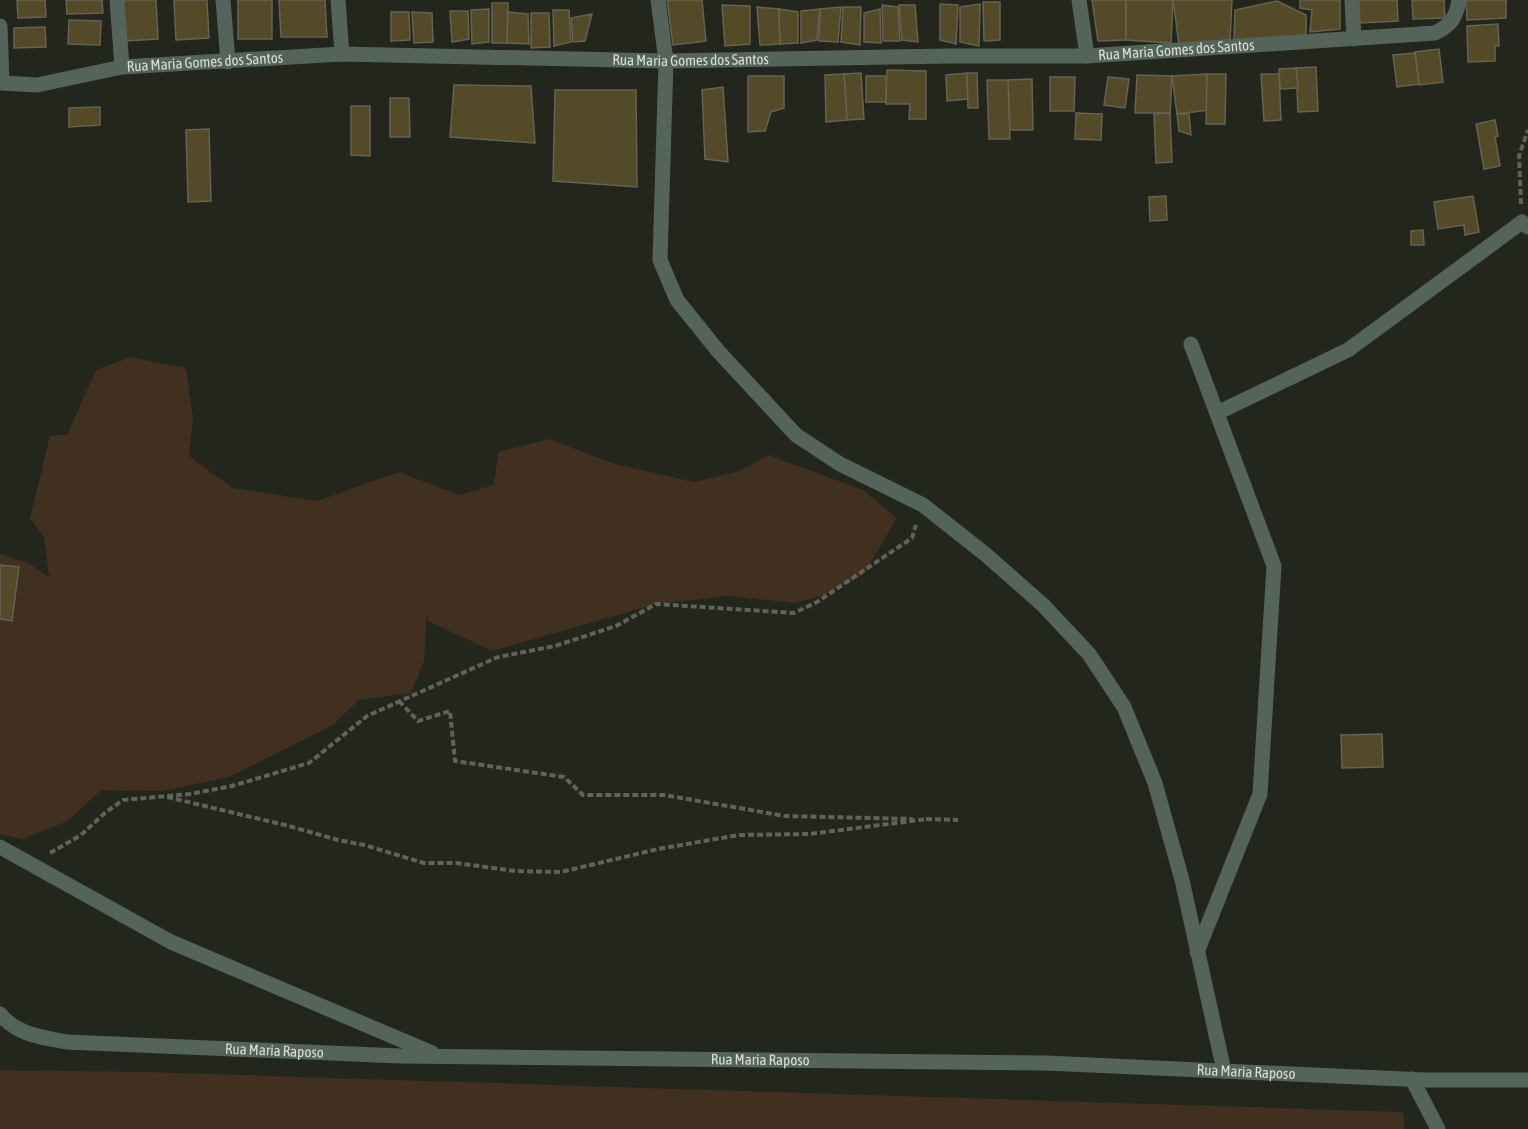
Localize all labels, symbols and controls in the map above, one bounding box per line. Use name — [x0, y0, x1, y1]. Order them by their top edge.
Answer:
street label: Rua Maria Gomes dos Santos — [1098, 36, 1255, 63]
street label: Rua Maria Gomes dos Santos — [126, 49, 283, 75]
street label: Rua Maria Gomes dos Santos — [612, 50, 769, 69]
street label: Rua Maria Raposo — [225, 1040, 324, 1061]
street label: Rua Maria Raposo — [711, 1050, 810, 1068]
street label: Rua Maria Raposo — [1196, 1061, 1296, 1082]

